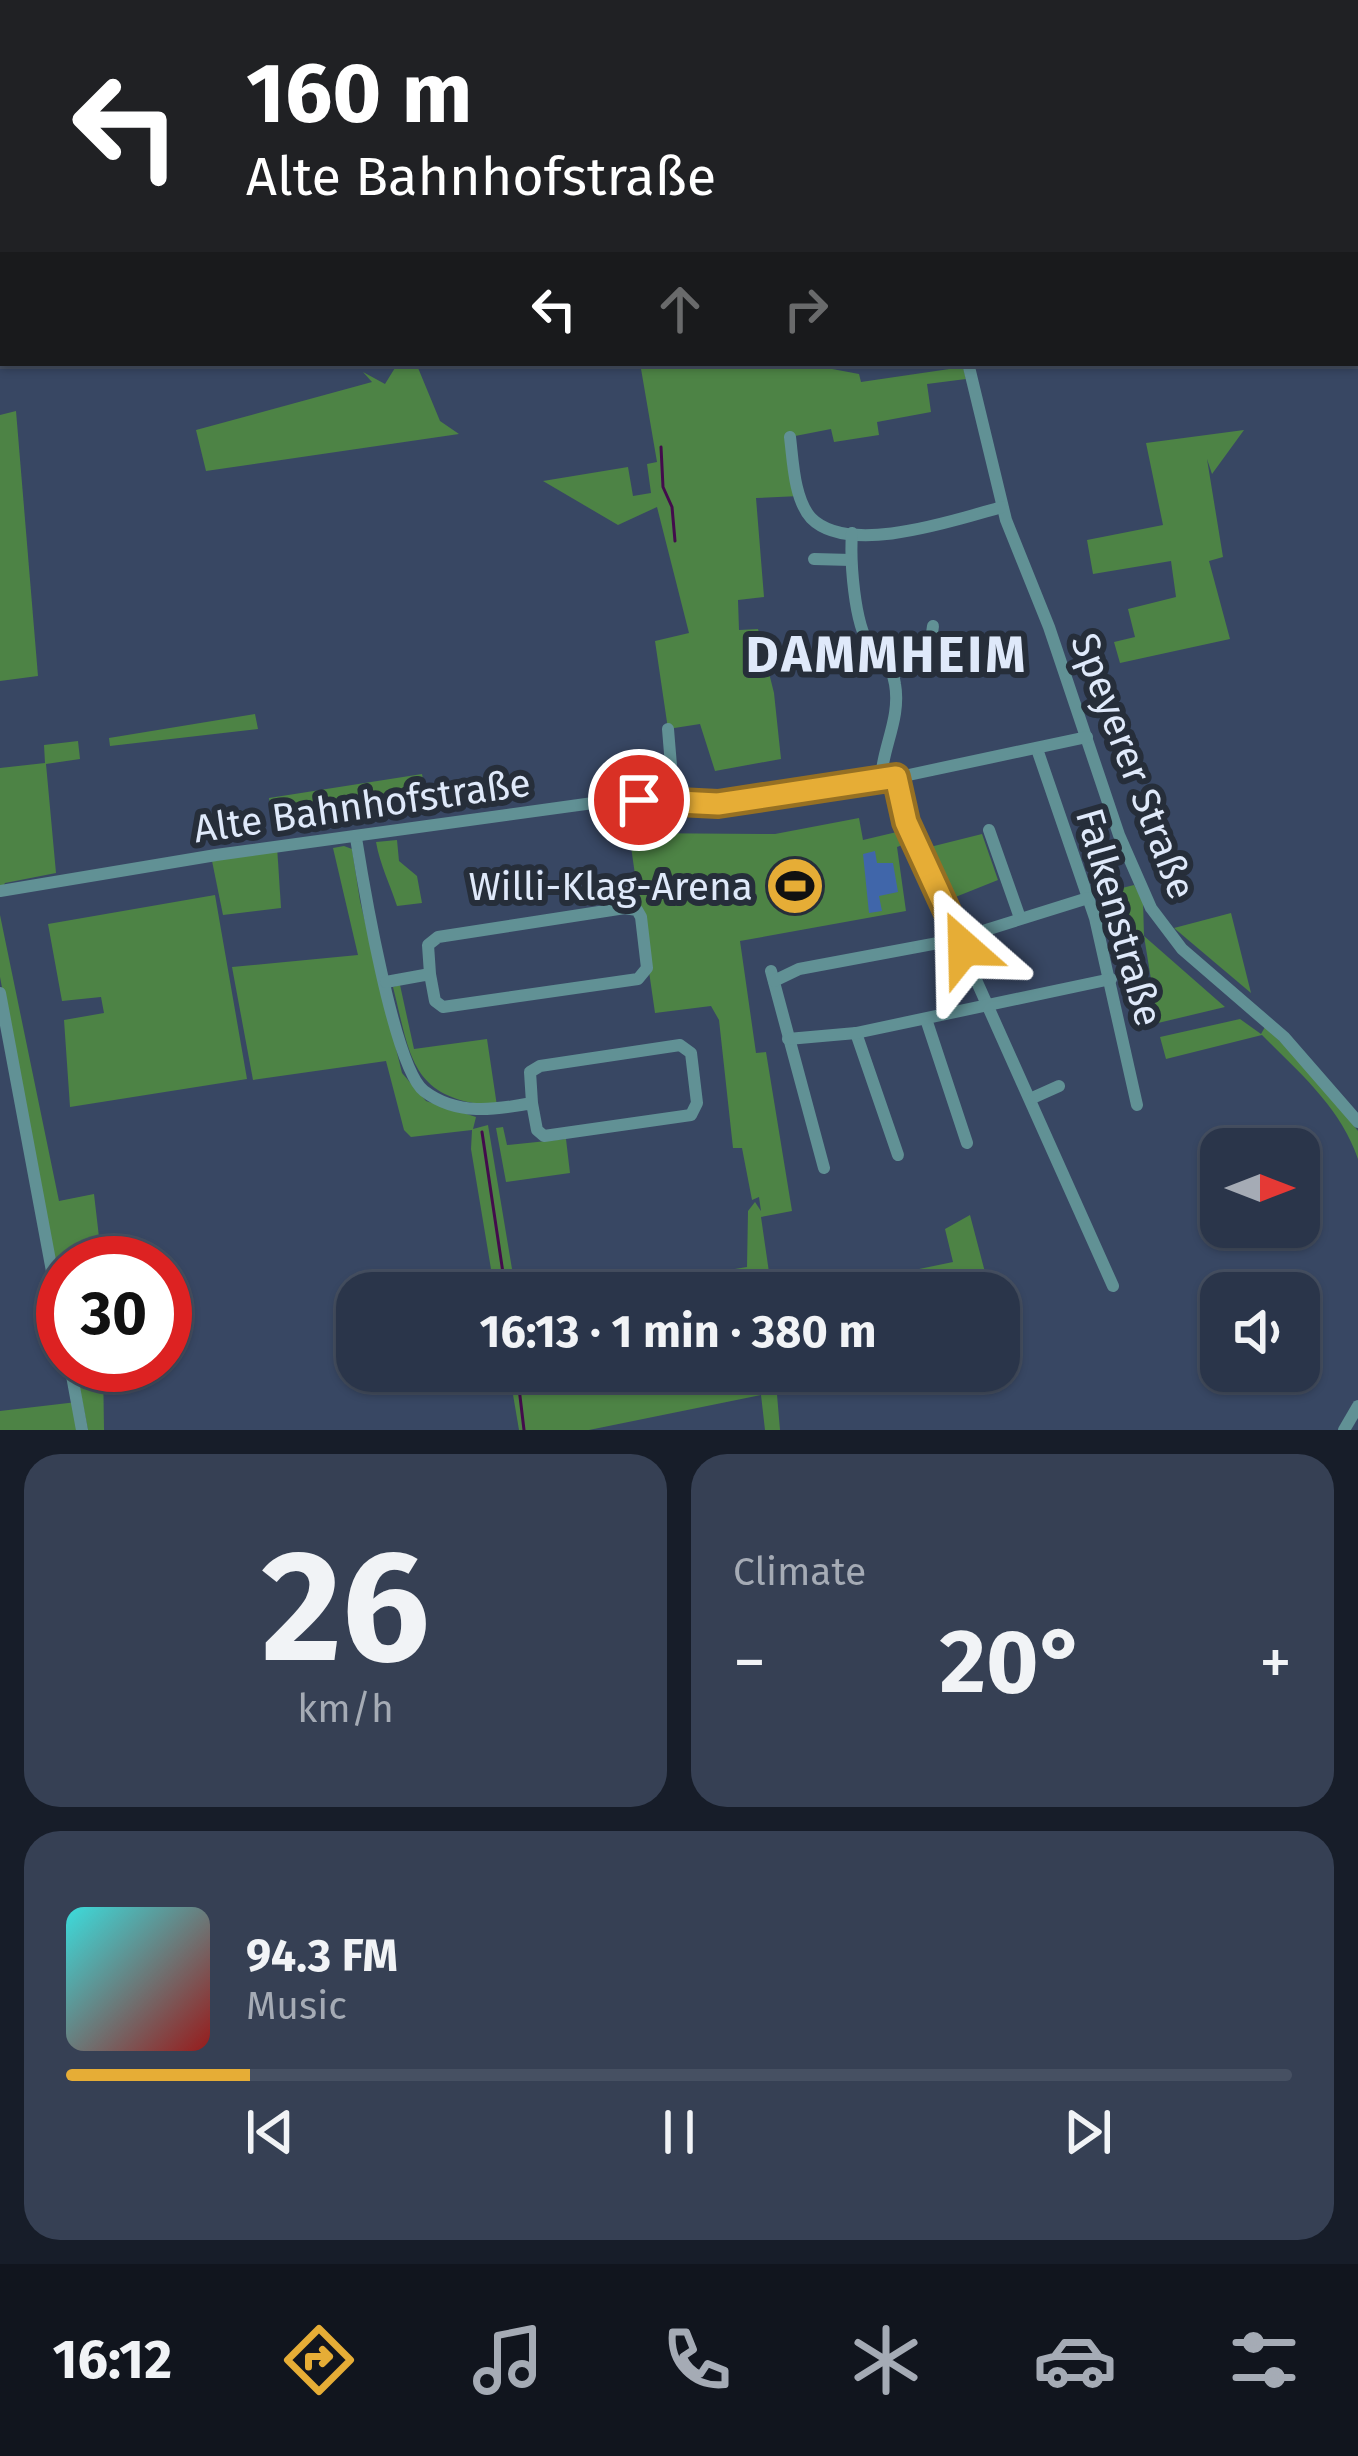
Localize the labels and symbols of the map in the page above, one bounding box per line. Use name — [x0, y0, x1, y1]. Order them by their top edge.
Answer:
district label: DAMMHEIM — [746, 624, 1028, 686]
street label: Speyerer Straße — [1061, 627, 1205, 906]
pin — [588, 749, 690, 851]
street label: Alte Bahnhofstraße — [191, 760, 533, 852]
street label: Falkenstraße — [1066, 803, 1172, 1031]
sports icon: Willi-Klag-Arena — [764, 855, 826, 917]
place label: Willi-Klag-Arena — [468, 864, 753, 910]
position arrow — [901, 885, 1027, 1011]
north arrow — [1200, 1128, 1320, 1248]
speed limit sign: 30 — [36, 1236, 192, 1392]

